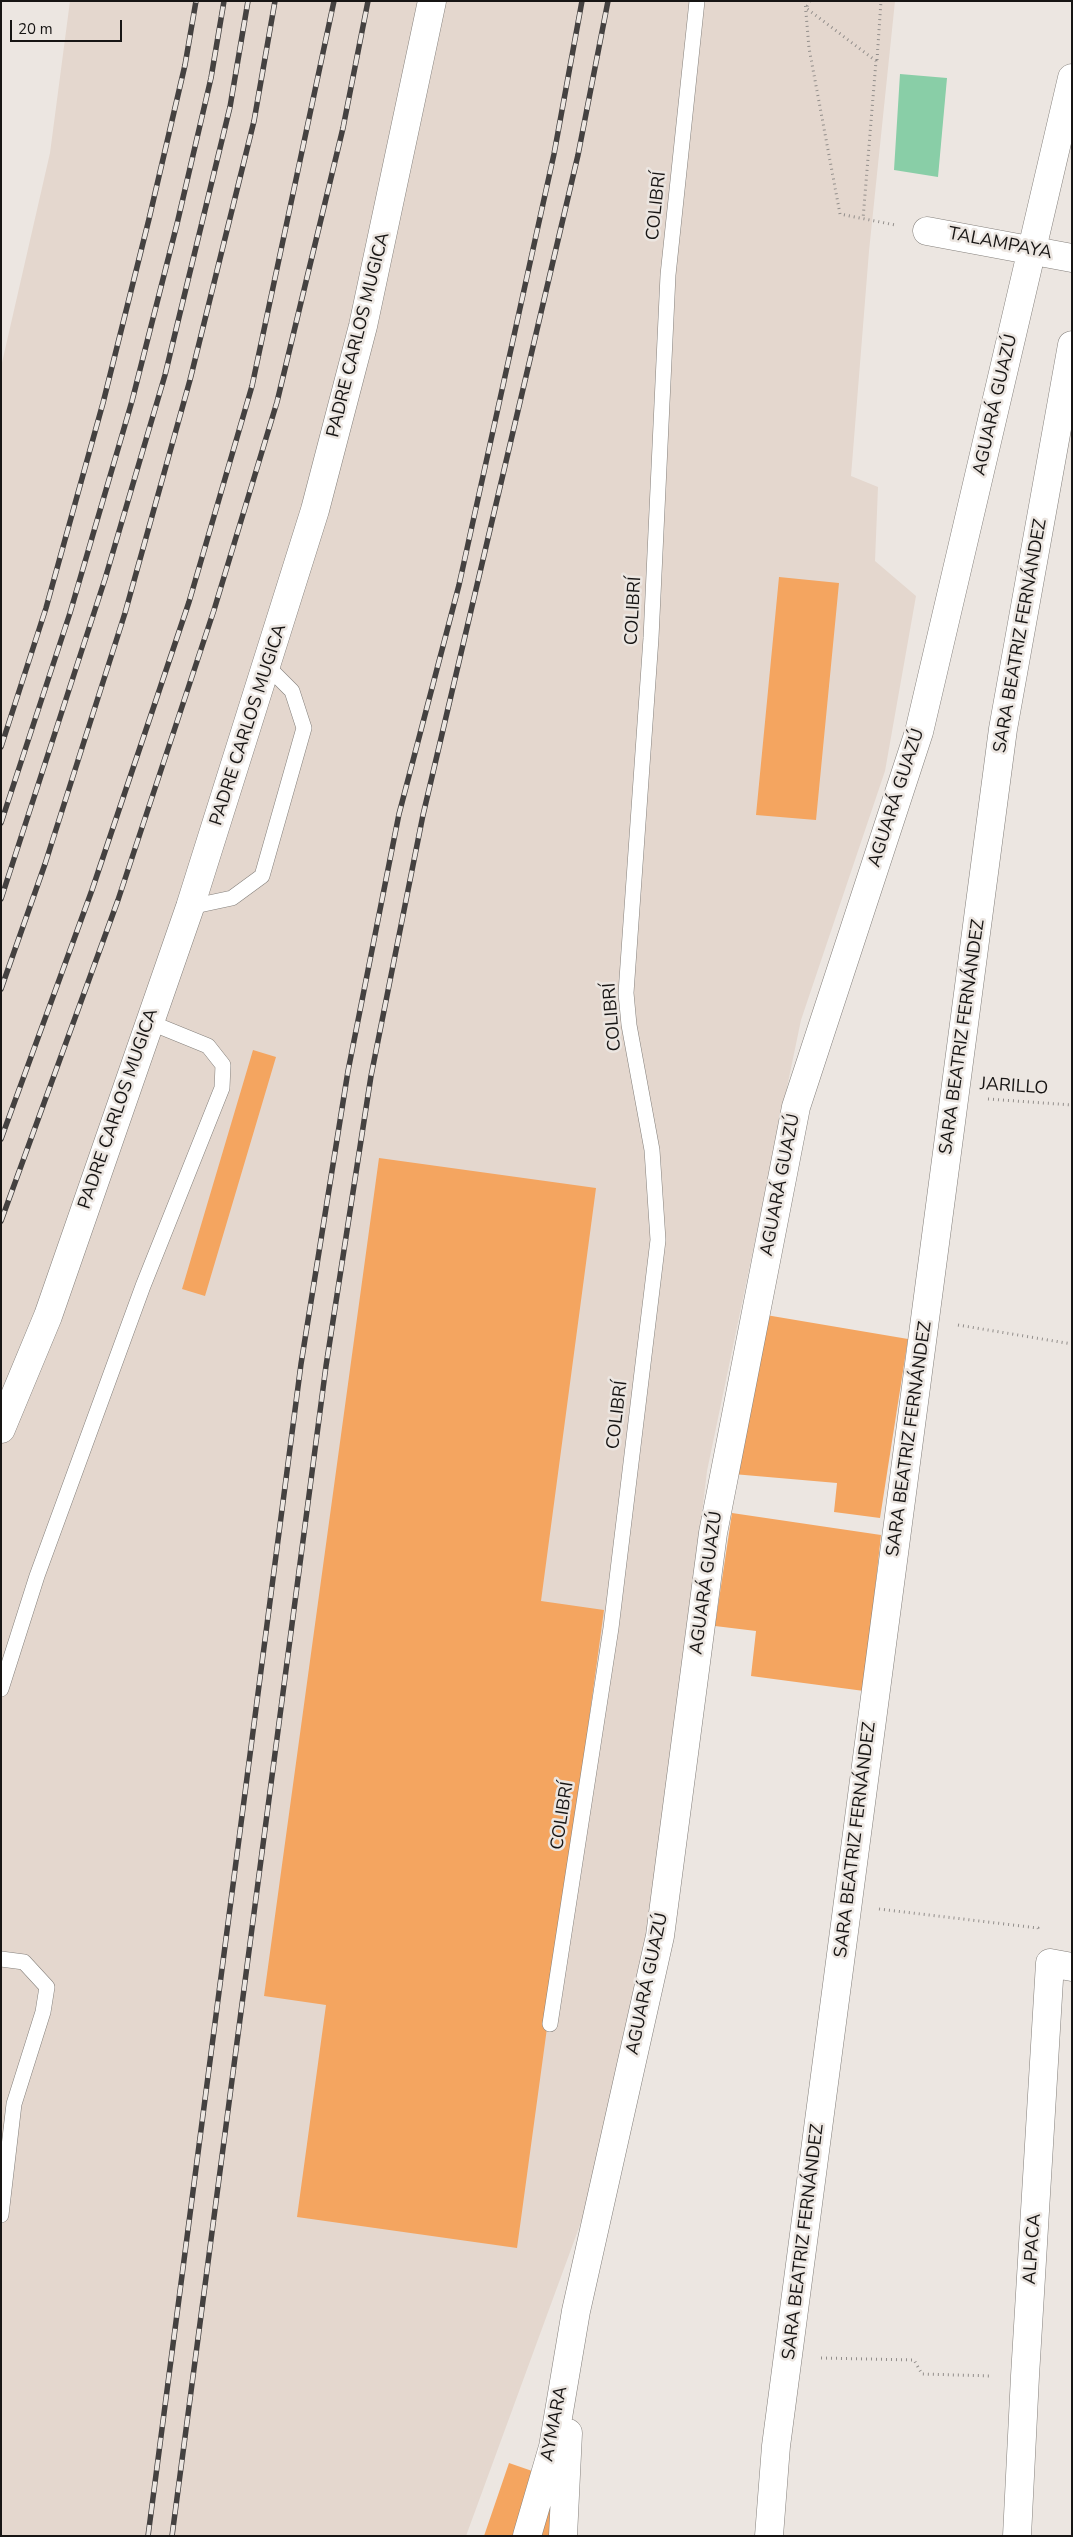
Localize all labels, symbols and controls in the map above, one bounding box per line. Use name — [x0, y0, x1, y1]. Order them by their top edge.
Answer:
scale bar — [12, 10, 125, 42]
text: 20 m — [18, 19, 53, 39]
street label: COLIBRÍ — [643, 171, 671, 241]
street label: TALAMPAYA — [946, 223, 1054, 265]
street label: PADRE CARLOS MUGICA — [323, 230, 395, 440]
street label: AGUARÁ GUAZÚ — [969, 332, 1023, 478]
street label: SARA BEATRIZ FERNÁNDEZ — [990, 517, 1052, 755]
street label: COLIBRÍ — [621, 576, 647, 646]
street label: PADRE CARLOS MUGICA — [206, 622, 292, 828]
street label: AGUARÁ GUAZÚ — [864, 726, 930, 870]
street label: SARA BEATRIZ FERNÁNDEZ — [936, 918, 990, 1156]
street label: COLIBRÍ — [599, 982, 627, 1052]
street label: PADRE CARLOS MUGICA — [75, 1006, 163, 1212]
street label: JARILLO — [979, 1074, 1049, 1100]
street label: AGUARÁ GUAZÚ — [757, 1112, 805, 1258]
street label: SARA BEATRIZ FERNÁNDEZ — [883, 1320, 937, 1558]
street label: COLIBRÍ — [603, 1380, 633, 1450]
street label: AGUARÁ GUAZÚ — [686, 1510, 728, 1656]
street label: SARA BEATRIZ FERNÁNDEZ — [831, 1721, 881, 1959]
street label: COLIBRÍ — [547, 1780, 579, 1852]
street label: AGUARÁ GUAZÚ — [622, 1911, 674, 2057]
street label: SARA BEATRIZ FERNÁNDEZ — [779, 2123, 829, 2361]
street label: ALPACA — [1020, 2213, 1046, 2285]
street label: AYMARA — [537, 2384, 573, 2464]

